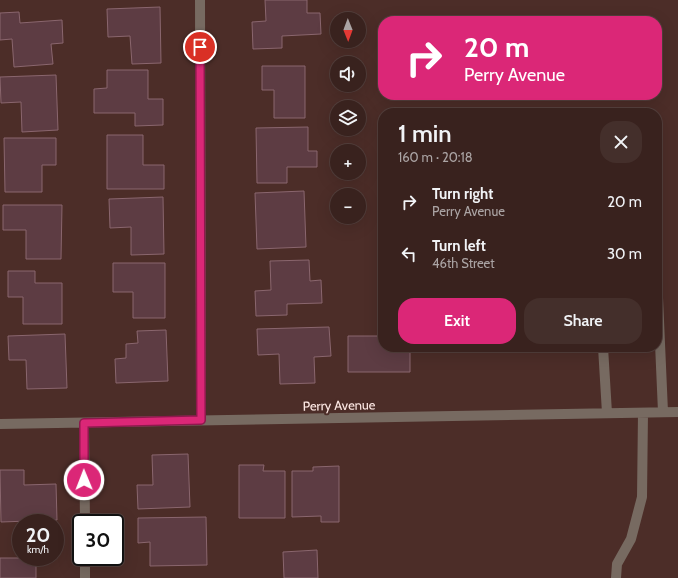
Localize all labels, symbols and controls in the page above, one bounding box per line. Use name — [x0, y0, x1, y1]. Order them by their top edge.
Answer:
north arrow — [330, 12, 366, 48]
map controls — [330, 12, 366, 224]
pin — [183, 30, 217, 64]
text: 20 m — [464, 30, 529, 64]
icon: right — [398, 32, 450, 84]
icon: arrive — [189, 36, 211, 58]
button: sound — [330, 56, 366, 92]
text: Perry Avenue — [464, 64, 565, 86]
button: layers — [330, 100, 366, 136]
text: 1 min — [398, 119, 452, 148]
button: close — [600, 121, 642, 163]
button: + — [330, 144, 366, 180]
text: 160 m · 20:18 — [398, 149, 473, 165]
text: Turn right — [432, 185, 493, 203]
button: − — [330, 188, 366, 224]
icon: right — [398, 191, 420, 213]
text: 20 m — [607, 193, 642, 211]
text: Perry Avenue — [432, 203, 505, 219]
text: Turn left — [432, 237, 486, 255]
icon: left — [398, 243, 420, 265]
text: 30 m — [607, 245, 642, 263]
text: 46th Street — [432, 255, 495, 271]
button: Exit — [398, 298, 516, 344]
button: Share — [524, 298, 642, 344]
street label: Perry Avenue — [302, 396, 376, 414]
position arrow — [63, 459, 105, 501]
speed limit sign: 30 — [72, 514, 124, 566]
text: 20 — [26, 523, 50, 547]
text: km/h — [27, 543, 49, 556]

